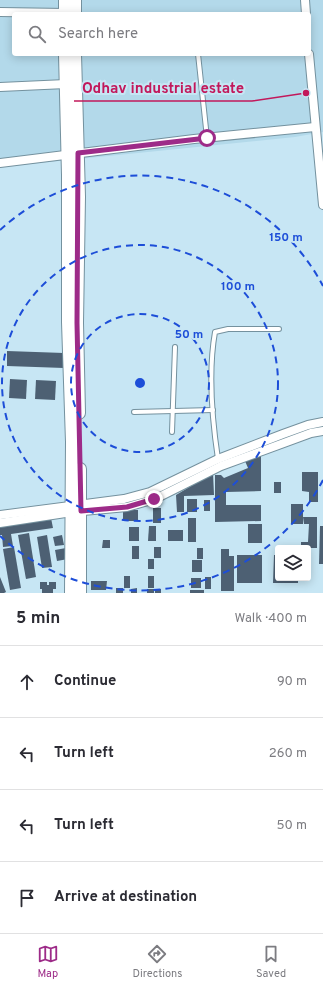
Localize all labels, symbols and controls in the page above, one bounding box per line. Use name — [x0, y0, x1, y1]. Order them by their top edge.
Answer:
search box — [12, 12, 311, 56]
icon: search — [26, 23, 48, 45]
text: Search here — [58, 25, 138, 44]
callout: Odhav industrial estate — [74, 74, 252, 101]
text: Odhav industrial estate — [82, 80, 244, 99]
route start — [198, 129, 216, 147]
text: 150 m — [269, 230, 303, 246]
text: 100 m — [221, 279, 255, 295]
text: 50 m — [175, 327, 203, 343]
centre of rings — [133, 376, 147, 390]
route end — [145, 490, 163, 508]
map controls — [275, 545, 311, 581]
button: layers — [275, 545, 311, 581]
text: 5 min — [16, 608, 60, 630]
text: Walk · 400 m — [234, 611, 307, 627]
icon: ahead — [16, 671, 38, 693]
text: Continue — [54, 672, 116, 691]
text: 90 m — [277, 674, 307, 690]
icon: left — [16, 743, 38, 765]
text: Turn left — [54, 744, 114, 763]
text: 260 m — [269, 746, 307, 762]
icon: left — [16, 815, 38, 837]
text: Turn left — [54, 816, 114, 835]
text: 50 m — [277, 818, 307, 834]
icon: arrive — [16, 887, 38, 909]
text: Arrive at destination — [54, 888, 197, 907]
tab: Map — [37, 943, 59, 981]
tab: Directions — [132, 943, 182, 981]
tab: Saved — [256, 943, 286, 981]

